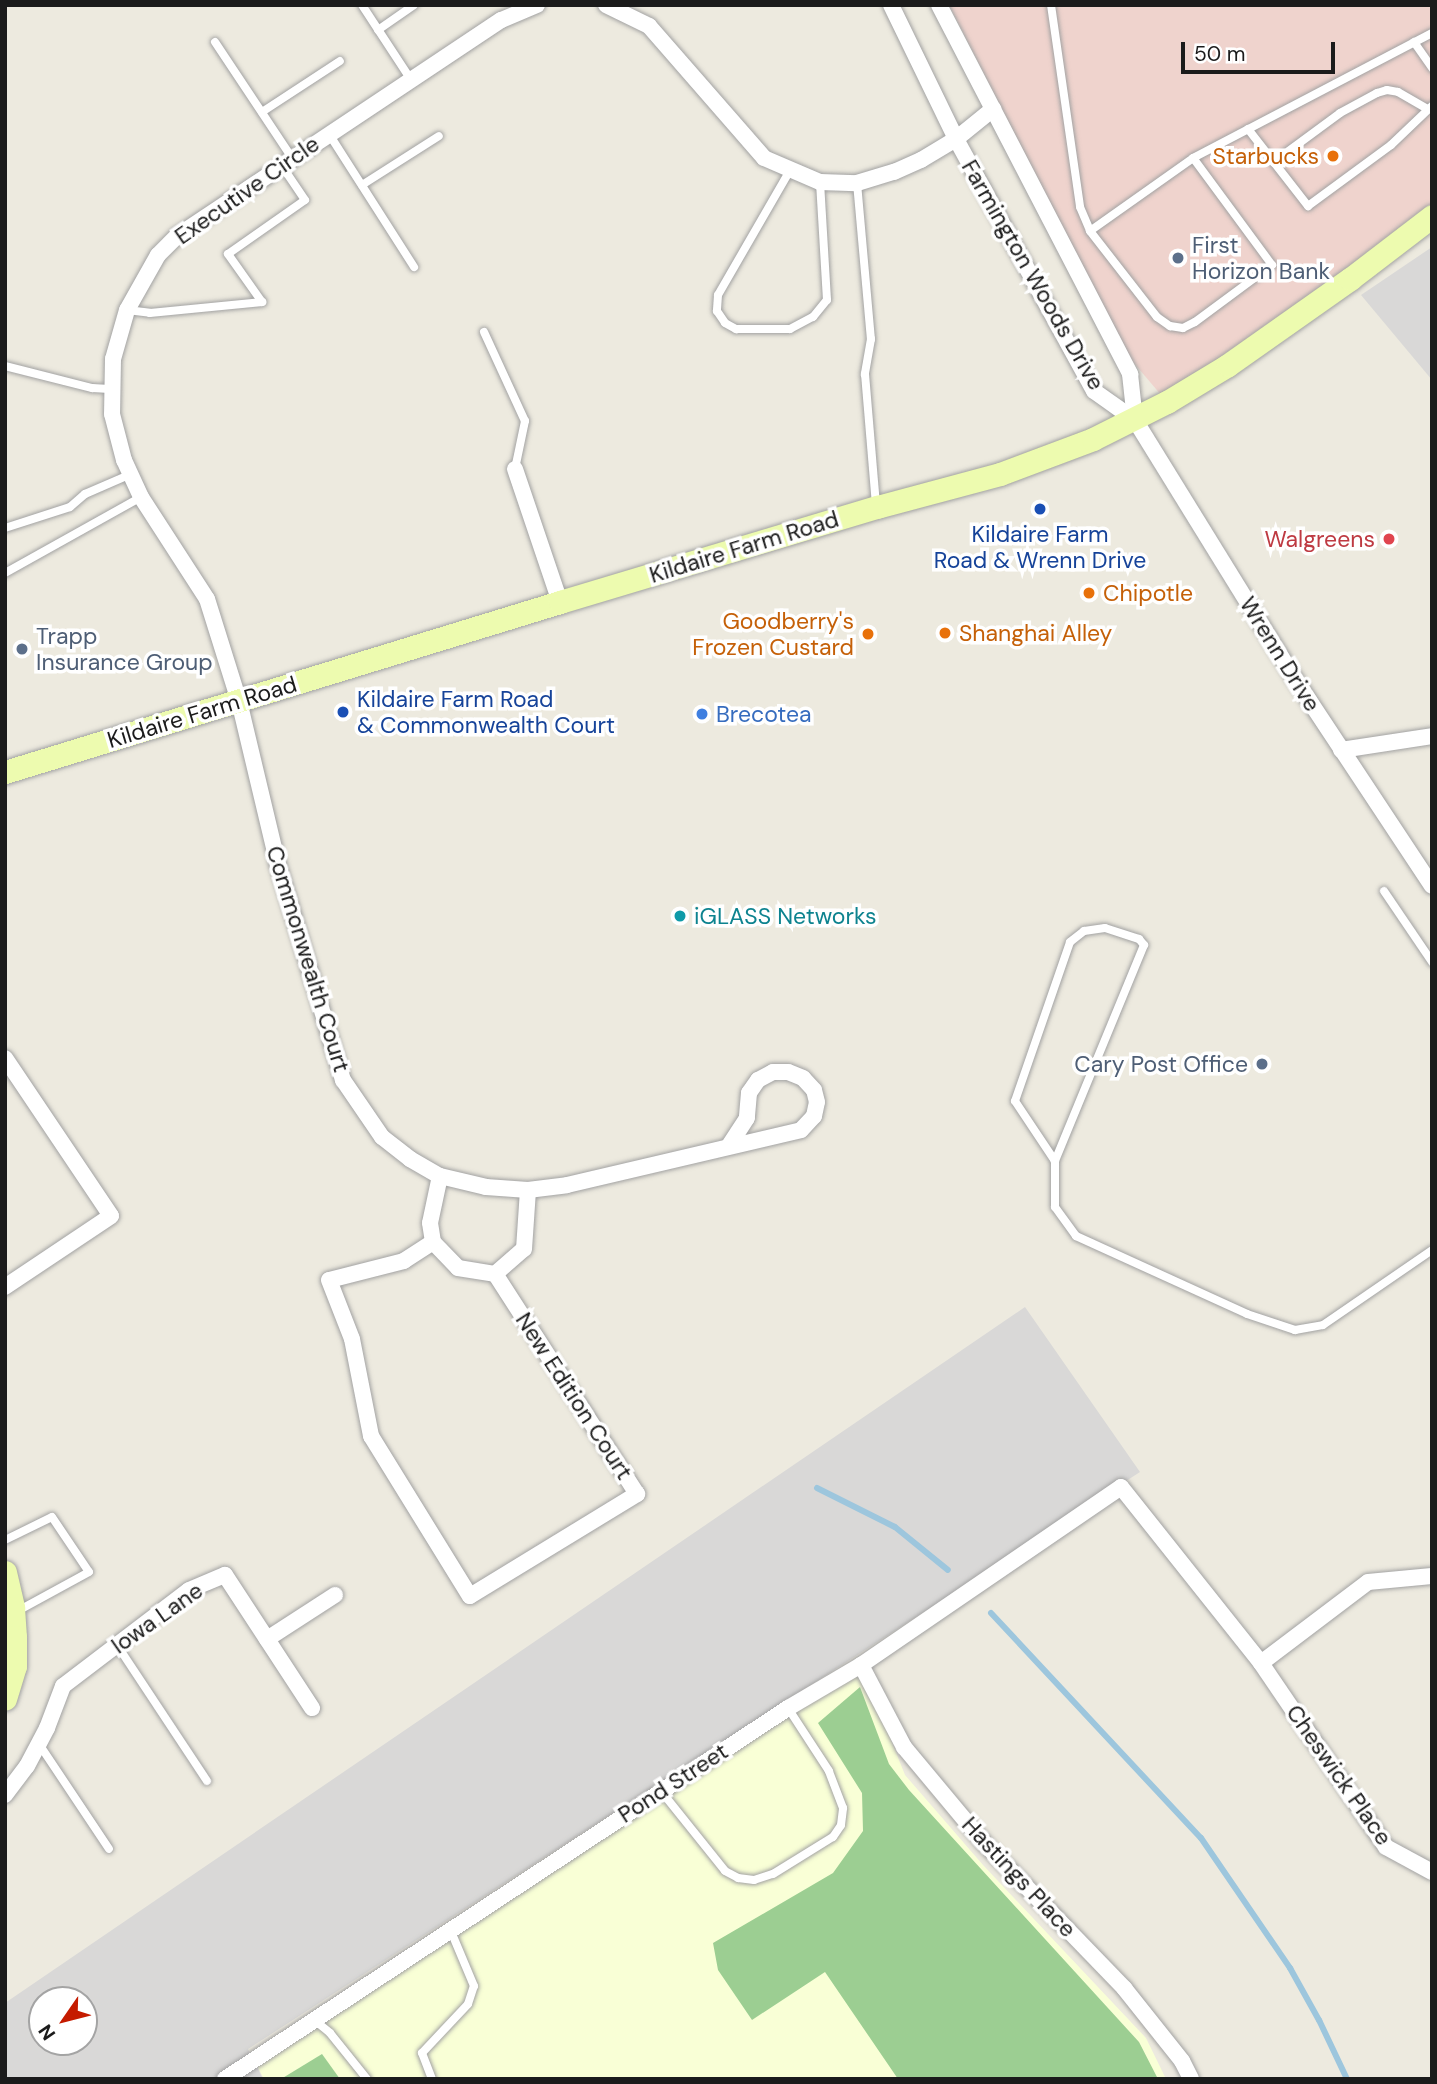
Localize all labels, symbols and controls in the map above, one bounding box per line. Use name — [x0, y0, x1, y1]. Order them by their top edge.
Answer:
scale bar — [1185, 28, 1339, 72]
text: 50 m — [1194, 40, 1245, 68]
street label: Executive Circle — [169, 130, 325, 250]
place label: Starbucks — [1212, 142, 1319, 170]
marker: Starbucks — [1325, 148, 1341, 164]
street label: Farmington Woods Drive — [956, 155, 1110, 395]
place label: First Horizon Bank — [1192, 231, 1330, 285]
marker: First Horizon Bank — [1170, 250, 1186, 266]
marker: Kildaire Farm Road & Wrenn Drive — [1032, 501, 1048, 517]
street label: Kildaire Farm Road — [646, 505, 842, 589]
place label: Kildaire Farm Road & Wrenn Drive — [934, 520, 1146, 574]
place label: Walgreens — [1264, 525, 1375, 553]
marker: Walgreens — [1381, 531, 1397, 547]
place label: Chipotle — [1103, 579, 1193, 607]
marker: Chipotle — [1081, 585, 1097, 601]
street label: Wrenn Drive — [1234, 592, 1326, 716]
place label: Goodberry's Frozen Custard — [692, 607, 854, 661]
place label: Shanghai Alley — [959, 619, 1112, 647]
place label: Trapp Insurance Group — [36, 622, 213, 676]
marker: Shanghai Alley — [937, 625, 953, 641]
marker: Goodberry's Frozen Custard — [860, 626, 876, 642]
marker: Trapp Insurance Group — [14, 641, 30, 657]
street label: Kildaire Farm Road — [104, 670, 300, 754]
place label: Kildaire Farm Road & Commonwealth Court — [357, 685, 615, 739]
place label: Brecotea — [716, 700, 812, 728]
marker: Kildaire Farm Road & Commonwealth Court — [335, 704, 351, 720]
marker: Brecotea — [694, 706, 710, 722]
street label: Commonwealth Court — [260, 843, 356, 1075]
place label: iGLASS Networks — [694, 902, 876, 930]
marker: iGLASS Networks — [672, 908, 688, 924]
place label: Cary Post Office — [1074, 1050, 1248, 1078]
marker: Cary Post Office — [1254, 1056, 1270, 1072]
street label: New Edition Court — [510, 1307, 638, 1485]
street label: Iowa Lane — [106, 1577, 208, 1659]
street label: Cheswick Place — [1280, 1699, 1398, 1851]
street label: Pond Street — [613, 1737, 733, 1829]
street label: Hastings Place — [956, 1811, 1082, 1943]
north arrow — [28, 1986, 98, 2056]
text: N — [33, 2019, 61, 2045]

